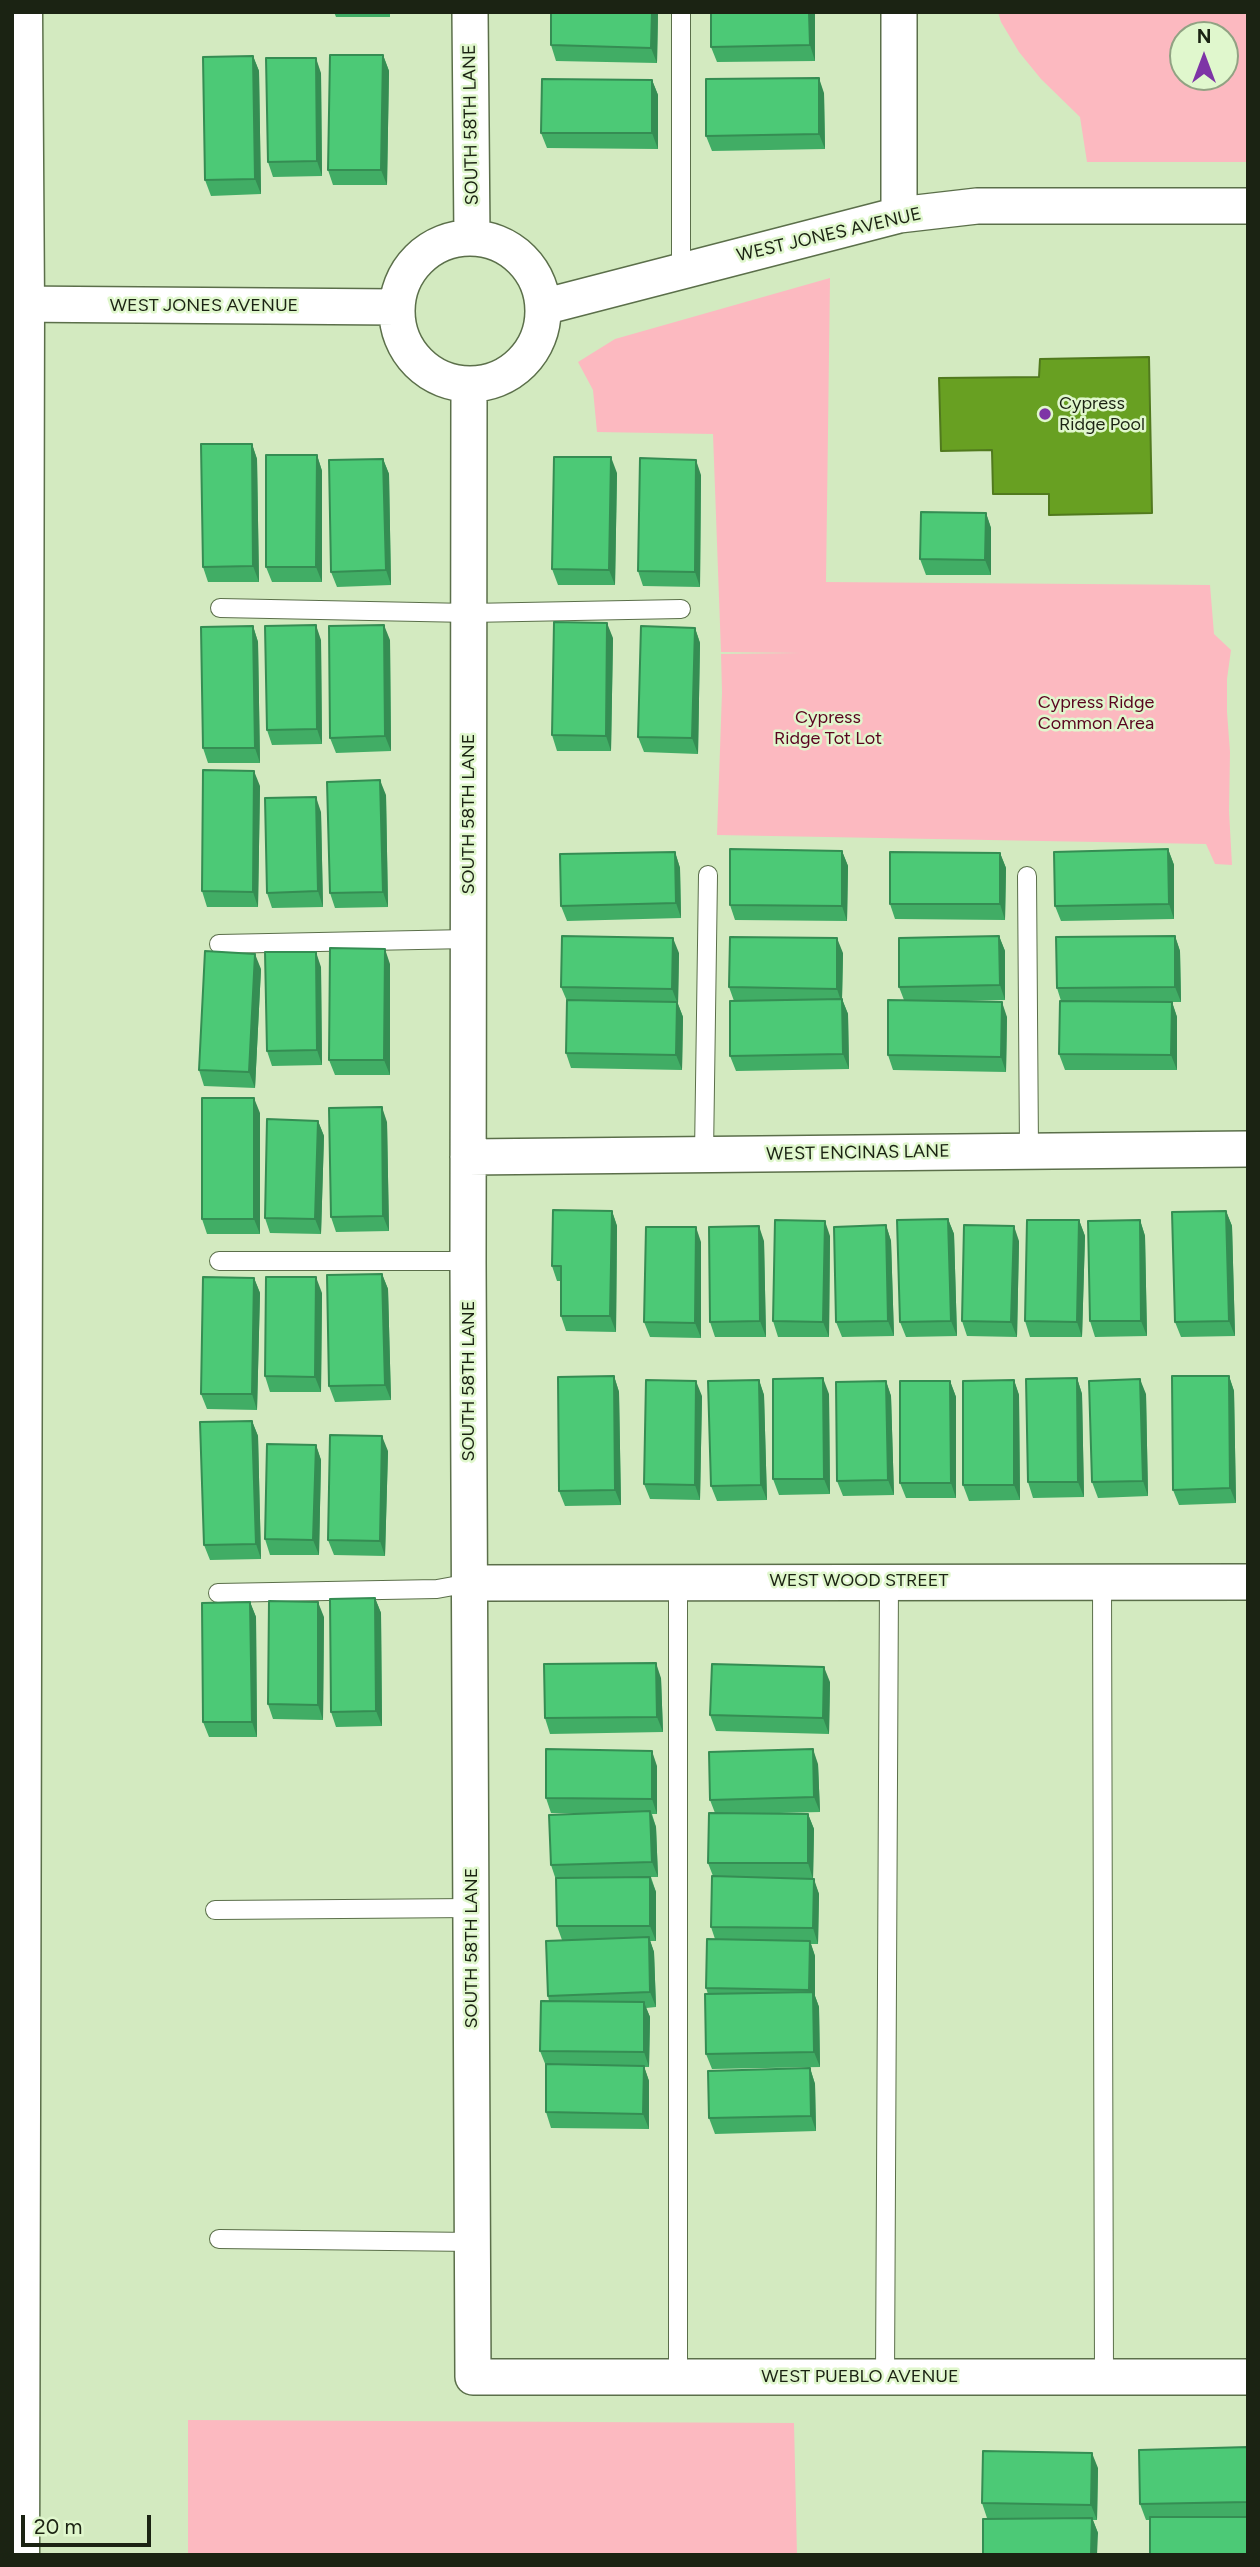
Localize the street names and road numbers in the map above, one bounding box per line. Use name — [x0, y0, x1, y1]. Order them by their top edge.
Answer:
street label: SOUTH 58TH LANE — [459, 44, 483, 206]
street label: WEST JONES AVENUE — [735, 203, 923, 267]
street label: WEST JONES AVENUE — [110, 295, 298, 317]
street label: SOUTH 58TH LANE — [458, 734, 480, 894]
street label: WEST ENCINAS LANE — [766, 1141, 950, 1165]
street label: SOUTH 58TH LANE — [458, 1301, 480, 1461]
street label: WEST WOOD STREET — [770, 1570, 948, 1592]
street label: SOUTH 58TH LANE — [461, 1868, 483, 2028]
street label: WEST PUEBLO AVENUE — [761, 2366, 959, 2388]

